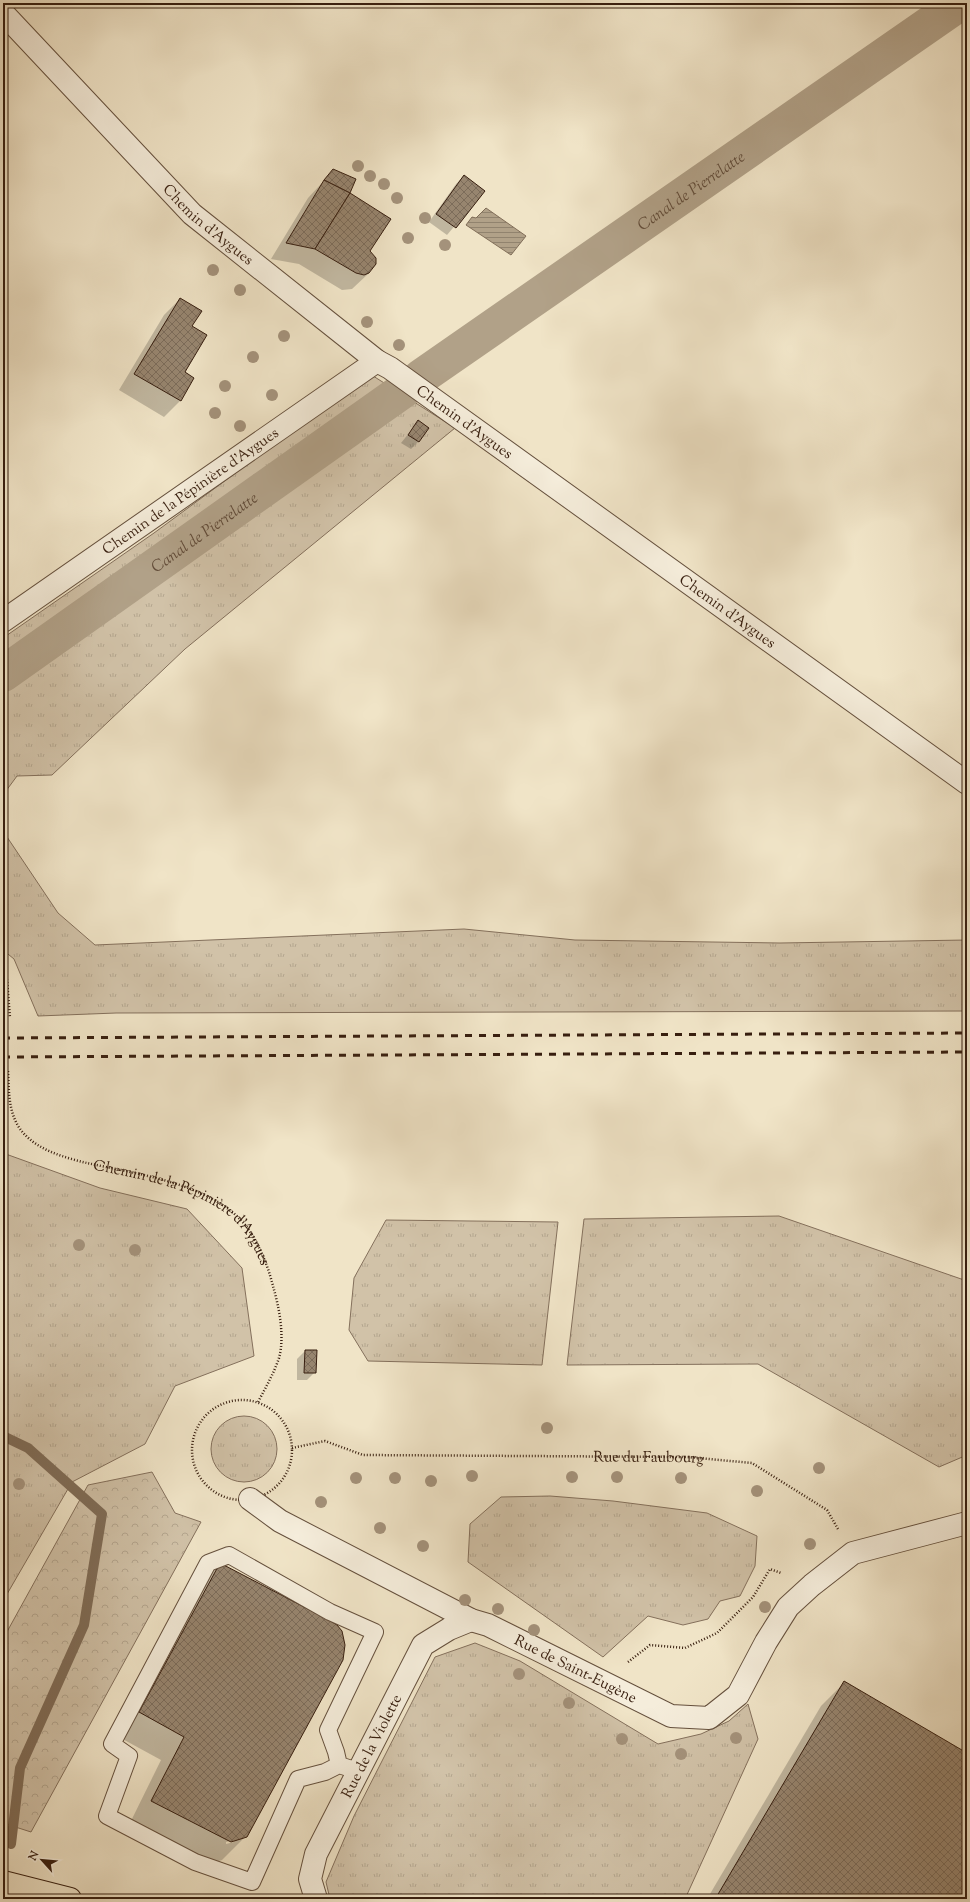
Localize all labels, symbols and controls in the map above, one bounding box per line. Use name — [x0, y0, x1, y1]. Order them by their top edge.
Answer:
water label: Canal de Pierrelatte — [633, 147, 750, 238]
street label: Chemin d'Aygues — [157, 180, 257, 271]
street label: Chemin d'Aygues — [411, 381, 517, 465]
street label: Chemin de la Pépinière d'Aygues — [99, 423, 284, 561]
water label: Canal de Pierrelatte — [147, 488, 263, 580]
street label: Chemin d'Aygues — [674, 570, 780, 654]
street label: Chemin de la Pépinière d'Aygues — [91, 1156, 275, 1269]
street label: Rue du Faubourg — [593, 1447, 705, 1471]
street label: Rue de Saint-Eugène — [510, 1631, 640, 1709]
street label: Rue de la Violette — [337, 1691, 408, 1802]
north arrow — [22, 1840, 62, 1880]
text: N — [24, 1848, 43, 1864]

